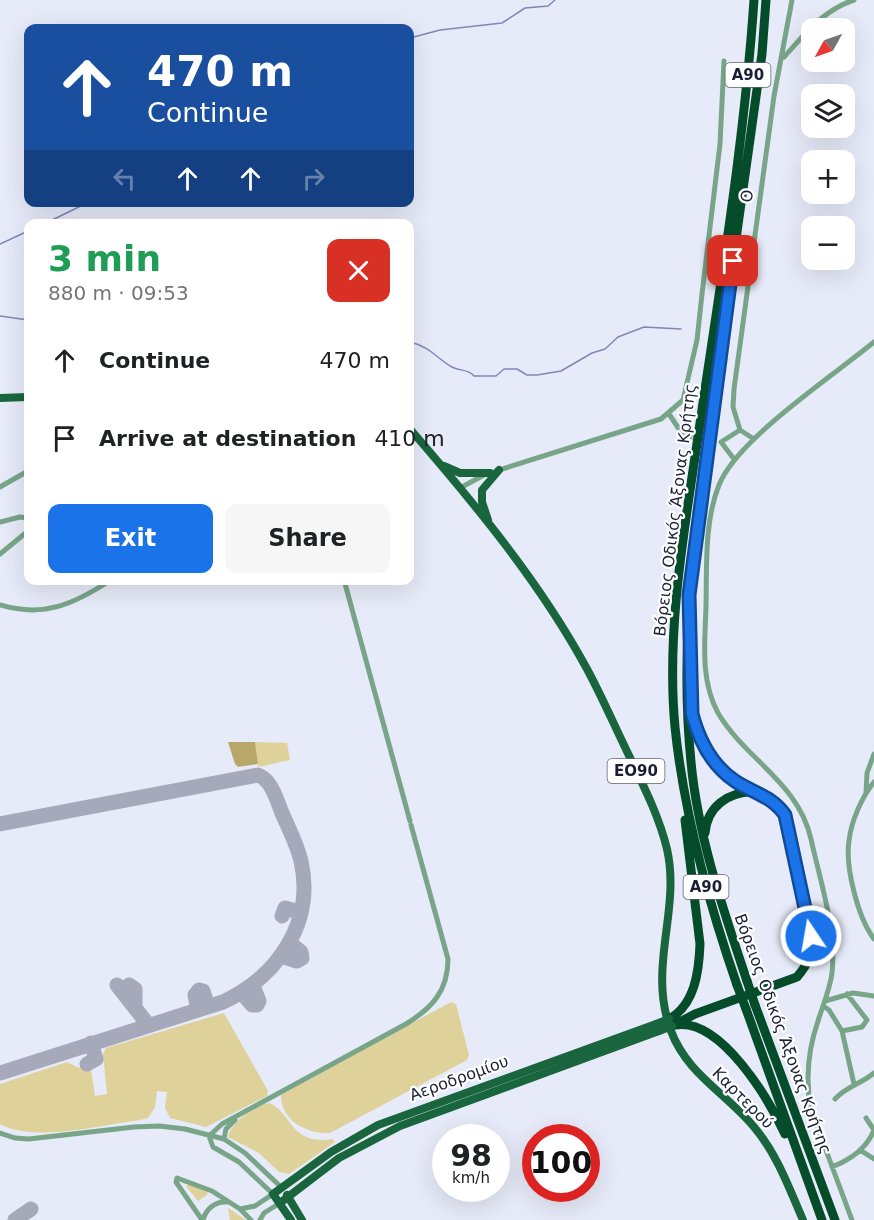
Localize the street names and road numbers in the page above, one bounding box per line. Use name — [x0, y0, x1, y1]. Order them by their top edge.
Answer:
road number: Α90 — [726, 63, 771, 87]
street label: Ο — [737, 188, 757, 204]
street label: Βόρειος Οδικός Άξονας Κρήτης — [650, 383, 700, 637]
road number: ΕΟ90 — [608, 759, 664, 783]
road number: Α90 — [684, 875, 728, 899]
street label: Βόρειος Οδικός Άξονας Κρήτης — [731, 911, 835, 1157]
street label: Αεροδρομίου — [407, 1051, 511, 1105]
street label: Καρτερού — [708, 1063, 778, 1133]

